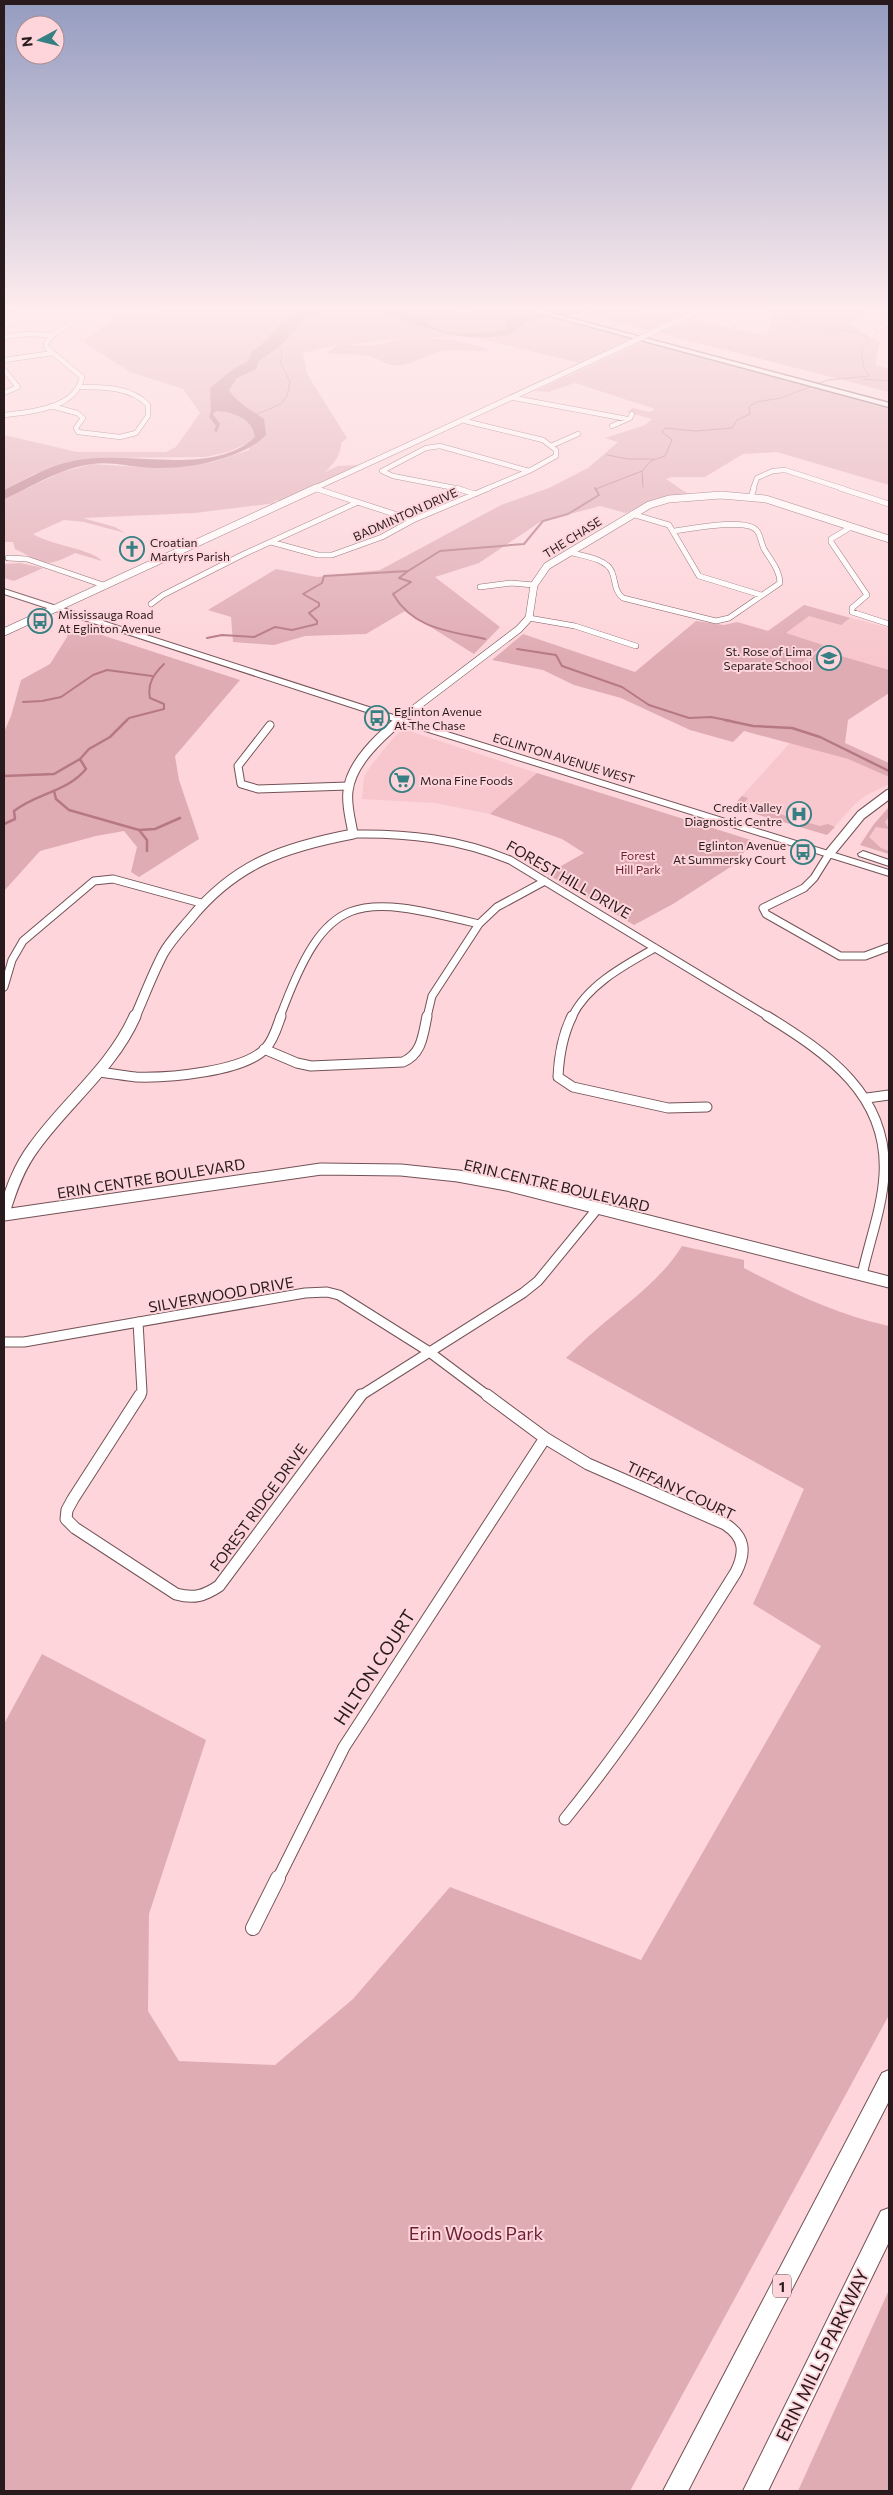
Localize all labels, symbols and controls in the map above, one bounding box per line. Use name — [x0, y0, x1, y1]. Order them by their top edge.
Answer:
north arrow — [15, 15, 65, 65]
text: N — [18, 35, 36, 48]
street label: BADMINTON DRIVE — [351, 485, 459, 543]
street label: THE CHASE — [540, 514, 604, 560]
place label: Croatian Martyrs Parish — [150, 535, 230, 563]
church icon: Croatian Martyrs Parish — [119, 536, 145, 562]
place label: Mississauga Road At Eglinton Avenue — [58, 607, 161, 635]
bus stop icon: Mississauga Road At Eglinton Avenue — [27, 608, 53, 634]
place label: St. Rose of Lima Separate School — [724, 644, 812, 672]
school or university icon: St. Rose of Lima Separate School — [816, 645, 842, 671]
place label: Eglinton Avenue At The Chase — [394, 704, 482, 732]
bus stop icon: Eglinton Avenue At The Chase — [364, 705, 390, 731]
street label: EGLINTON AVENUE WEST — [491, 730, 637, 786]
supermarket icon: Mona Fine Foods — [389, 767, 415, 793]
place label: Mona Fine Foods — [420, 773, 513, 787]
place label: Credit Valley Diagnostic Centre — [684, 800, 782, 828]
hospital icon: Credit Valley Diagnostic Centre — [786, 801, 812, 827]
street label: FOREST HILL DRIVE — [503, 836, 635, 922]
place label: Eglinton Avenue At Summersky Court — [673, 838, 786, 866]
bus stop icon: Eglinton Avenue At Summersky Court — [790, 839, 816, 865]
park label: Forest Hill Park — [615, 848, 661, 876]
street label: ERIN CENTRE BOULEVARD — [56, 1154, 246, 1202]
street label: ERIN CENTRE BOULEVARD — [462, 1155, 652, 1215]
street label: SILVERWOOD DRIVE — [147, 1272, 295, 1316]
street label: FOREST RIDGE DRIVE — [206, 1440, 310, 1574]
street label: TIFFANY COURT — [624, 1457, 738, 1523]
street label: HILTON COURT — [329, 1605, 419, 1729]
park label: Erin Woods Park — [409, 2222, 544, 2244]
street label: ERIN MILLS PARKWAY — [771, 2265, 873, 2444]
road number: 1 — [773, 2274, 791, 2298]

